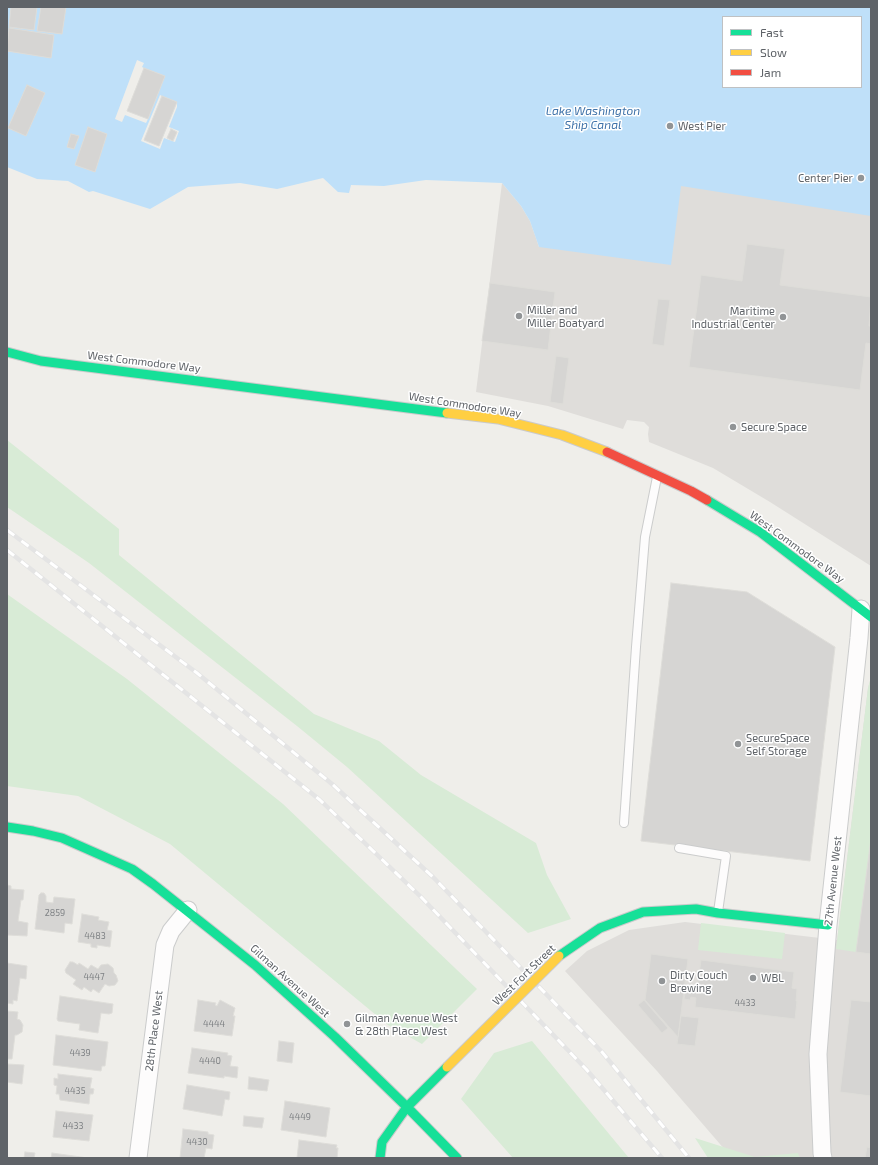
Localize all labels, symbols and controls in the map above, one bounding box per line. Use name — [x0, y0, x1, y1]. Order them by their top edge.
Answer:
legend — [722, 16, 862, 88]
text: Fast — [760, 25, 783, 39]
text: Slow — [760, 45, 787, 59]
text: Jam — [760, 65, 781, 79]
water label: Lake Washington Ship Canal — [546, 104, 640, 132]
place label: West Pier — [678, 119, 726, 133]
marker: West Pier — [665, 121, 675, 131]
place label: Center Pier — [798, 171, 853, 185]
marker: Center Pier — [856, 173, 866, 183]
place label: Miller and Miller Boatyard — [527, 303, 604, 329]
place label: Maritime Industrial Center — [691, 304, 775, 330]
marker: Miller and Miller Boatyard — [514, 311, 524, 321]
marker: Maritime Industrial Center — [778, 312, 788, 322]
street label: West Commodore Way — [87, 349, 201, 375]
street label: West Commodore Way — [408, 390, 522, 420]
place label: Secure Space — [741, 420, 807, 434]
marker: Secure Space — [728, 422, 738, 432]
street label: West Commodore Way — [747, 508, 847, 586]
place label: SecureSpace Self Storage — [746, 731, 810, 757]
marker: SecureSpace Self Storage — [733, 739, 743, 749]
street label: 27th Avenue West — [822, 836, 844, 926]
house number: 2859 — [45, 908, 65, 918]
house number: 4483 — [84, 931, 106, 941]
street label: Gilman Avenue West — [247, 942, 333, 1020]
street label: West Fort Street — [490, 942, 558, 1008]
place label: Dirty Couch Brewing — [670, 968, 727, 994]
place label: WBL — [761, 971, 784, 985]
house number: 4447 — [83, 972, 105, 982]
marker: WBL — [748, 973, 758, 983]
marker: Dirty Couch Brewing — [657, 976, 667, 986]
street label: 28th Place West — [142, 990, 166, 1072]
house number: 4433 — [734, 998, 756, 1008]
place label: Gilman Avenue West & 28th Place West — [355, 1011, 458, 1037]
house number: 4444 — [203, 1019, 225, 1029]
marker: Gilman Avenue West & 28th Place West — [342, 1019, 352, 1029]
house number: 4439 — [69, 1048, 91, 1058]
house number: 4440 — [199, 1056, 221, 1066]
house number: 4435 — [65, 1086, 85, 1096]
house number: 4449 — [289, 1112, 311, 1122]
house number: 4433 — [62, 1121, 84, 1131]
house number: 4430 — [186, 1137, 208, 1147]

